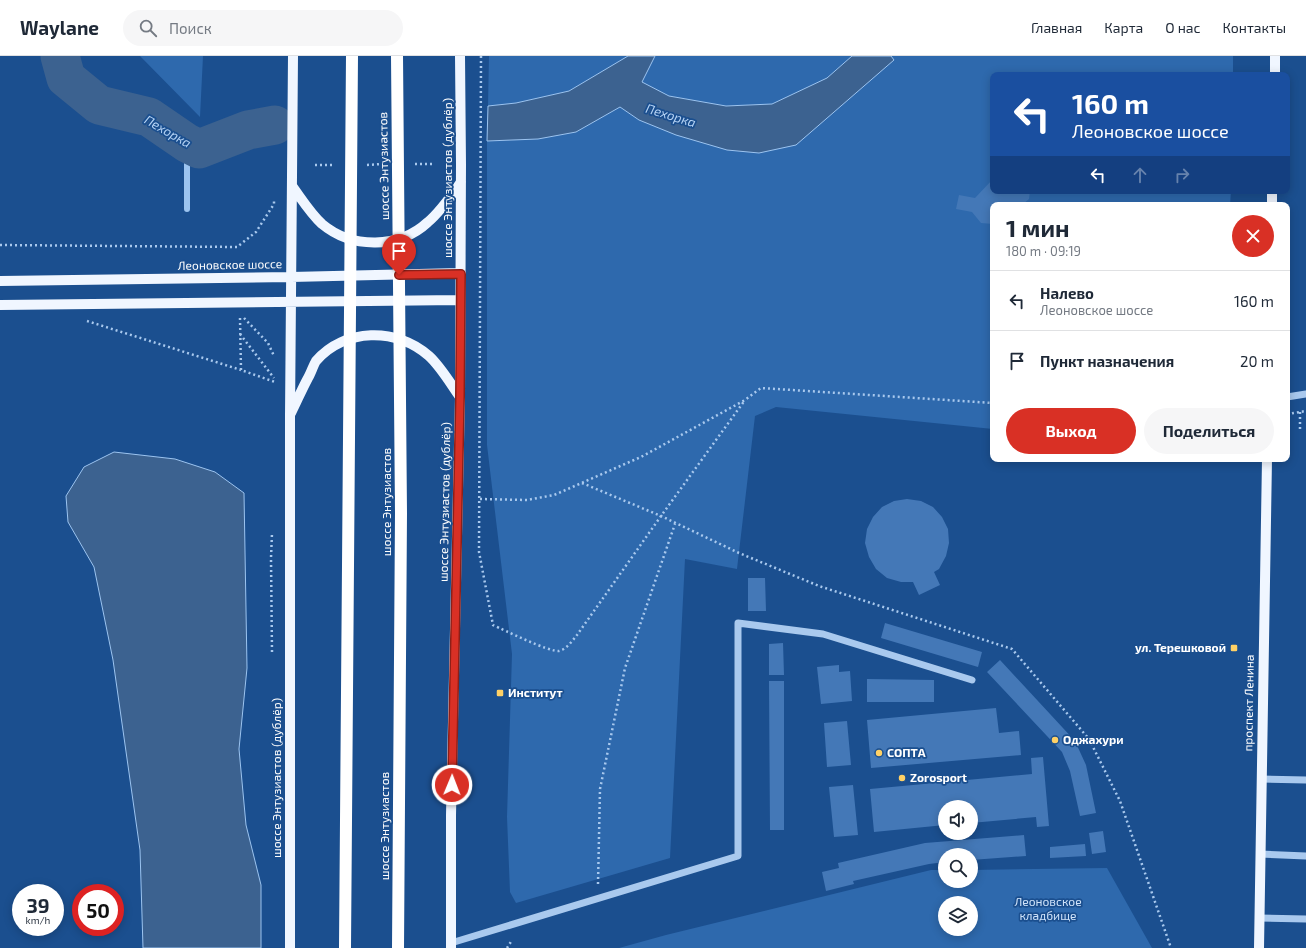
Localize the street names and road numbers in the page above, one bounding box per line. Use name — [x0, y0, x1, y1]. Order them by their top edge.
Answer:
street label: шоссе Энтузиастов (дублёр) — [440, 98, 455, 258]
street label: шоссе Энтузиастов — [375, 112, 392, 220]
street label: Леоновское шоссе — [178, 256, 282, 272]
street label: шоссе Энтузиастов (дублёр) — [436, 422, 453, 582]
street label: шоссе Энтузиастов — [379, 448, 394, 556]
street label: проспект Ленина — [1240, 654, 1256, 752]
street label: шоссе Энтузиастов (дублёр) — [269, 698, 284, 858]
street label: шоссе Энтузиастов — [377, 772, 392, 880]

